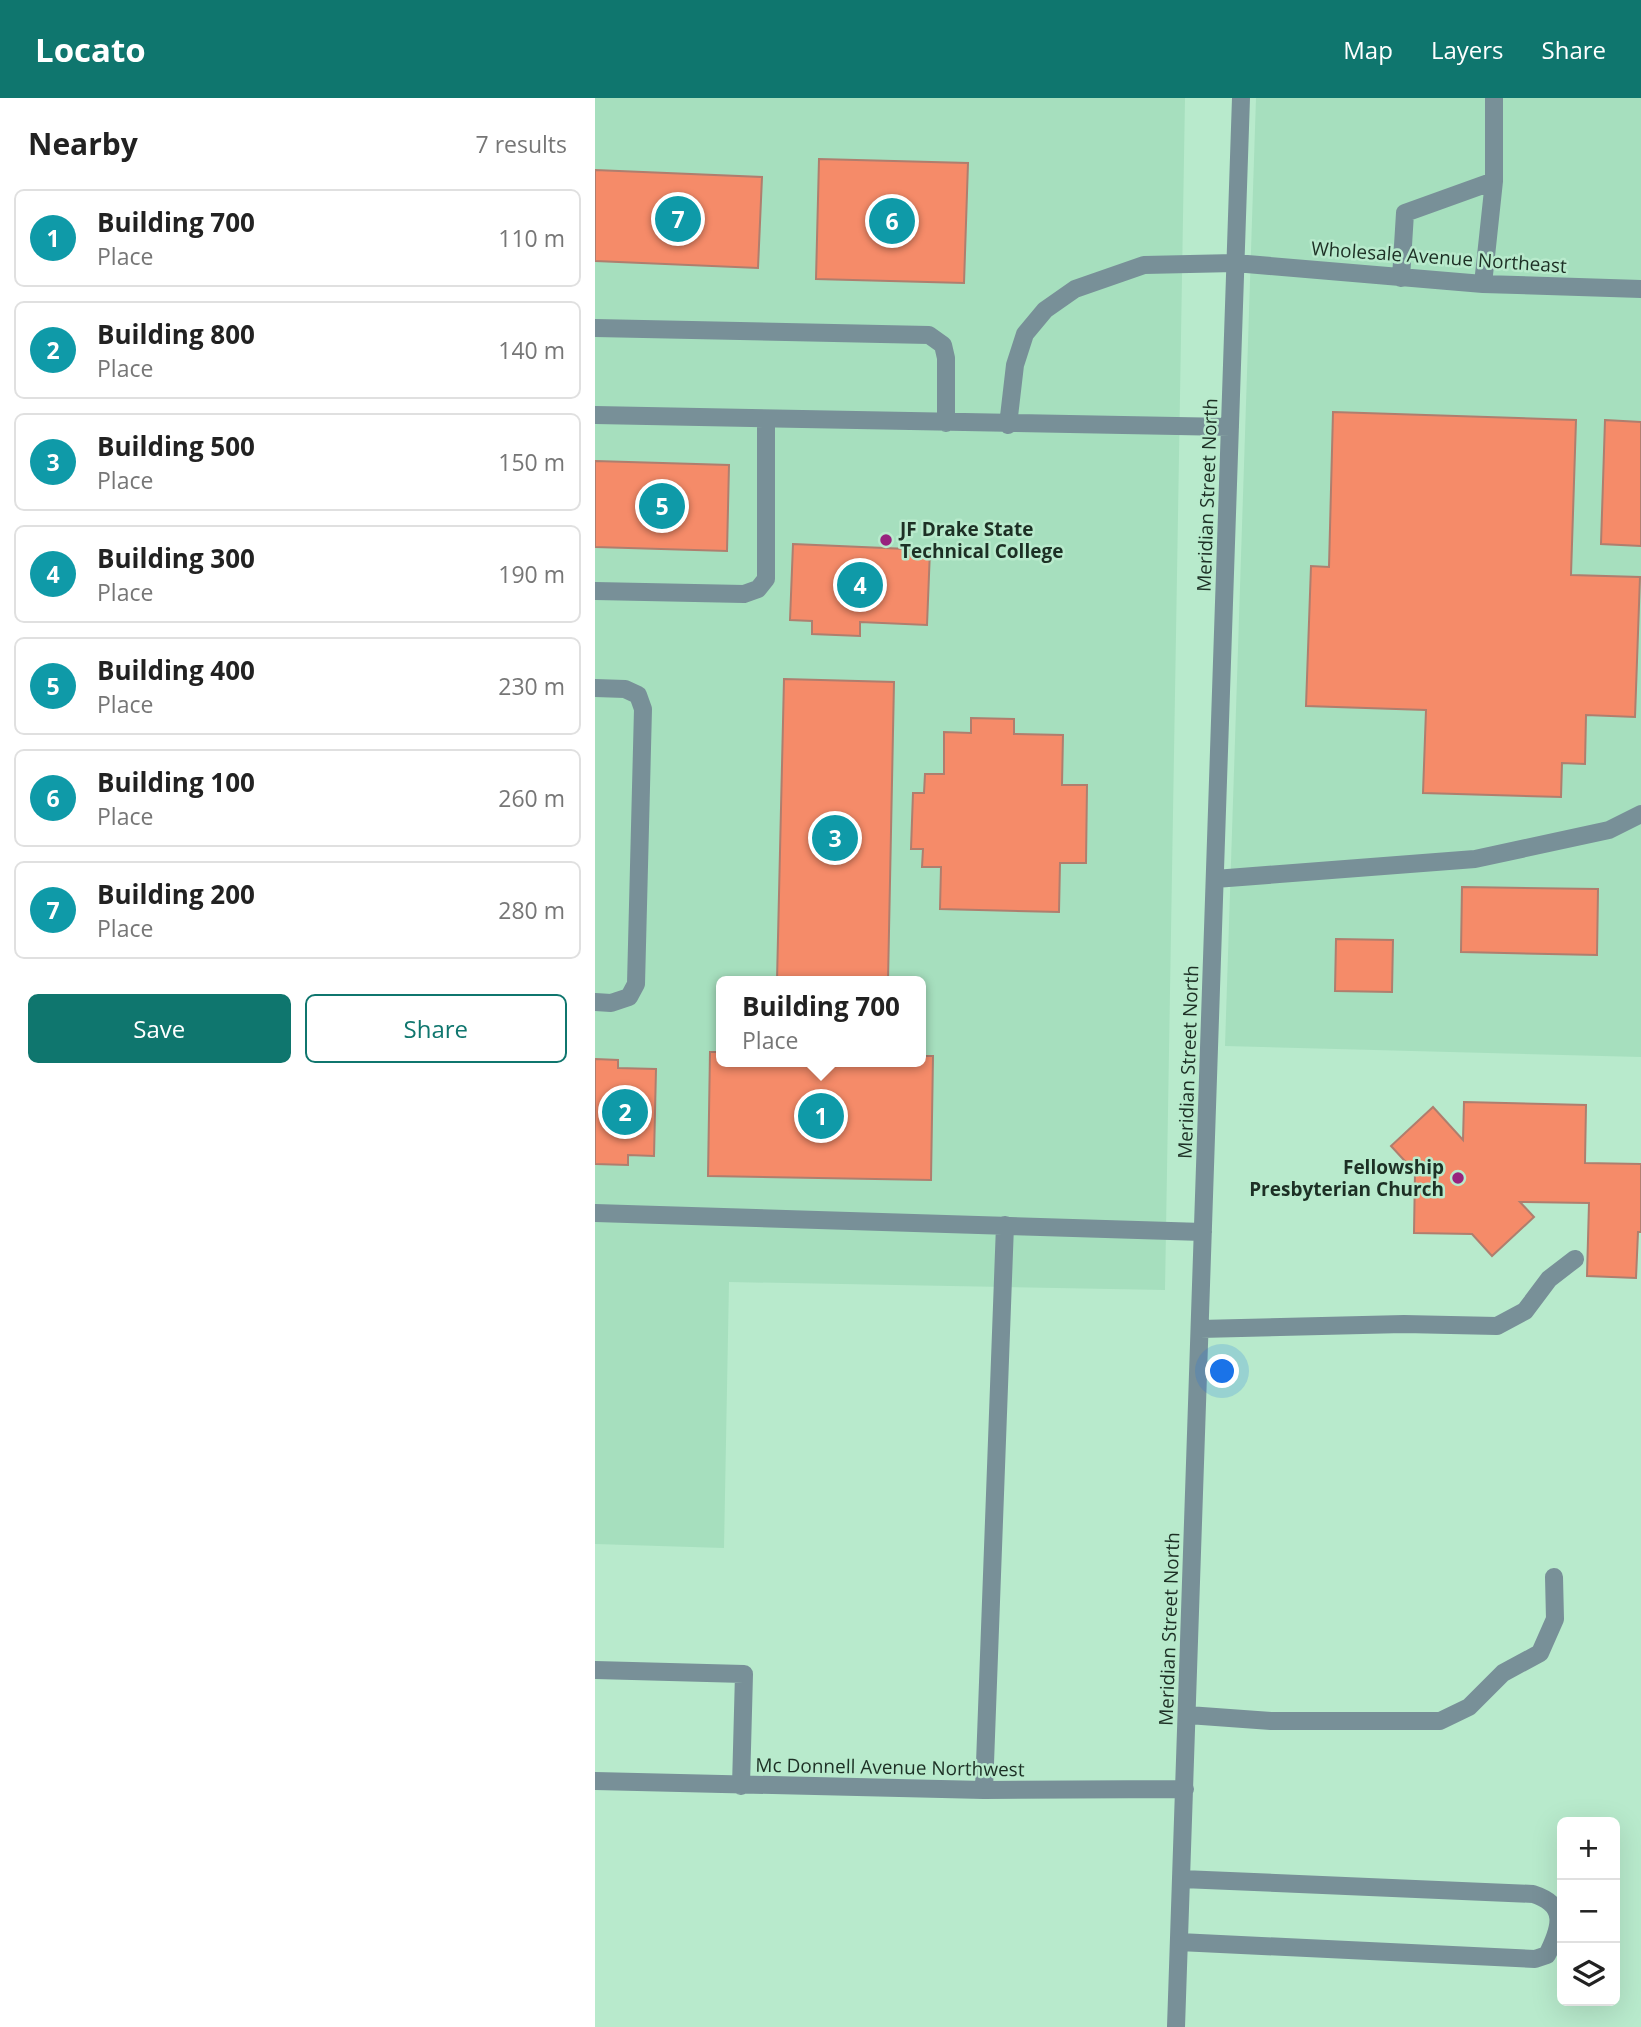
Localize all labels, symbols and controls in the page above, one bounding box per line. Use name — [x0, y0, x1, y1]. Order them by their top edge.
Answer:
text: Locato — [35, 27, 146, 72]
text: Map — [1343, 33, 1393, 66]
text: Layers — [1431, 33, 1504, 66]
text: Share — [1542, 33, 1606, 66]
text: Nearby — [28, 123, 138, 164]
text: 7 results — [476, 128, 567, 160]
pin: 7 — [655, 193, 701, 245]
pin: 6 — [869, 195, 915, 247]
text: Building 700 — [97, 204, 255, 240]
text: 1 — [46, 222, 60, 254]
text: 110 m — [498, 222, 565, 254]
street label: Wholesale Avenue Northeast — [1310, 235, 1568, 279]
text: Place — [97, 240, 153, 272]
text: Building 800 — [97, 316, 255, 352]
text: 2 — [46, 334, 60, 366]
text: 140 m — [498, 334, 565, 366]
text: Place — [97, 352, 153, 384]
street label: Meridian Street North — [1191, 398, 1223, 592]
text: Building 500 — [97, 428, 255, 464]
text: 3 — [46, 446, 60, 478]
text: 150 m — [498, 446, 565, 478]
text: Place — [97, 464, 153, 496]
pin: 5 — [639, 480, 685, 532]
place label: JF Drake State Technical College — [898, 516, 1063, 564]
marker: JF Drake State Technical College — [878, 532, 894, 548]
text: Building 300 — [97, 540, 255, 576]
text: 4 — [46, 558, 60, 590]
text: 190 m — [498, 558, 565, 590]
pin: 4 — [837, 559, 883, 611]
text: Place — [97, 576, 153, 608]
text: Building 400 — [97, 652, 255, 688]
text: 5 — [46, 670, 60, 702]
text: 230 m — [498, 670, 565, 702]
text: Place — [97, 688, 153, 720]
text: Building 100 — [97, 764, 255, 800]
text: 6 — [46, 782, 60, 814]
text: 260 m — [498, 782, 565, 814]
text: Place — [97, 800, 153, 832]
pin: 3 — [812, 812, 858, 864]
text: Building 200 — [97, 876, 255, 912]
text: 7 — [46, 894, 60, 926]
text: 280 m — [498, 894, 565, 926]
text: Place — [97, 912, 153, 944]
street label: Meridian Street North — [1172, 965, 1204, 1159]
popup — [716, 976, 926, 1067]
text: Building 700 — [742, 988, 900, 1024]
button: Save — [28, 994, 291, 1063]
button: Share — [305, 994, 567, 1063]
text: Place — [742, 1024, 798, 1056]
pin: 2 — [602, 1086, 648, 1138]
pin: 1 — [798, 1090, 844, 1142]
place label: Fellowship Presbyterian Church — [1249, 1154, 1444, 1202]
marker: Fellowship Presbyterian Church — [1450, 1170, 1466, 1186]
your location — [1205, 1354, 1239, 1388]
street label: Meridian Street North — [1153, 1532, 1185, 1726]
street label: Mc Donnell Avenue Northwest — [755, 1752, 1025, 1782]
map controls — [1557, 1817, 1620, 2006]
button: + — [1557, 1817, 1620, 1880]
button: − — [1557, 1880, 1620, 1943]
button: layers — [1557, 1943, 1620, 2006]

